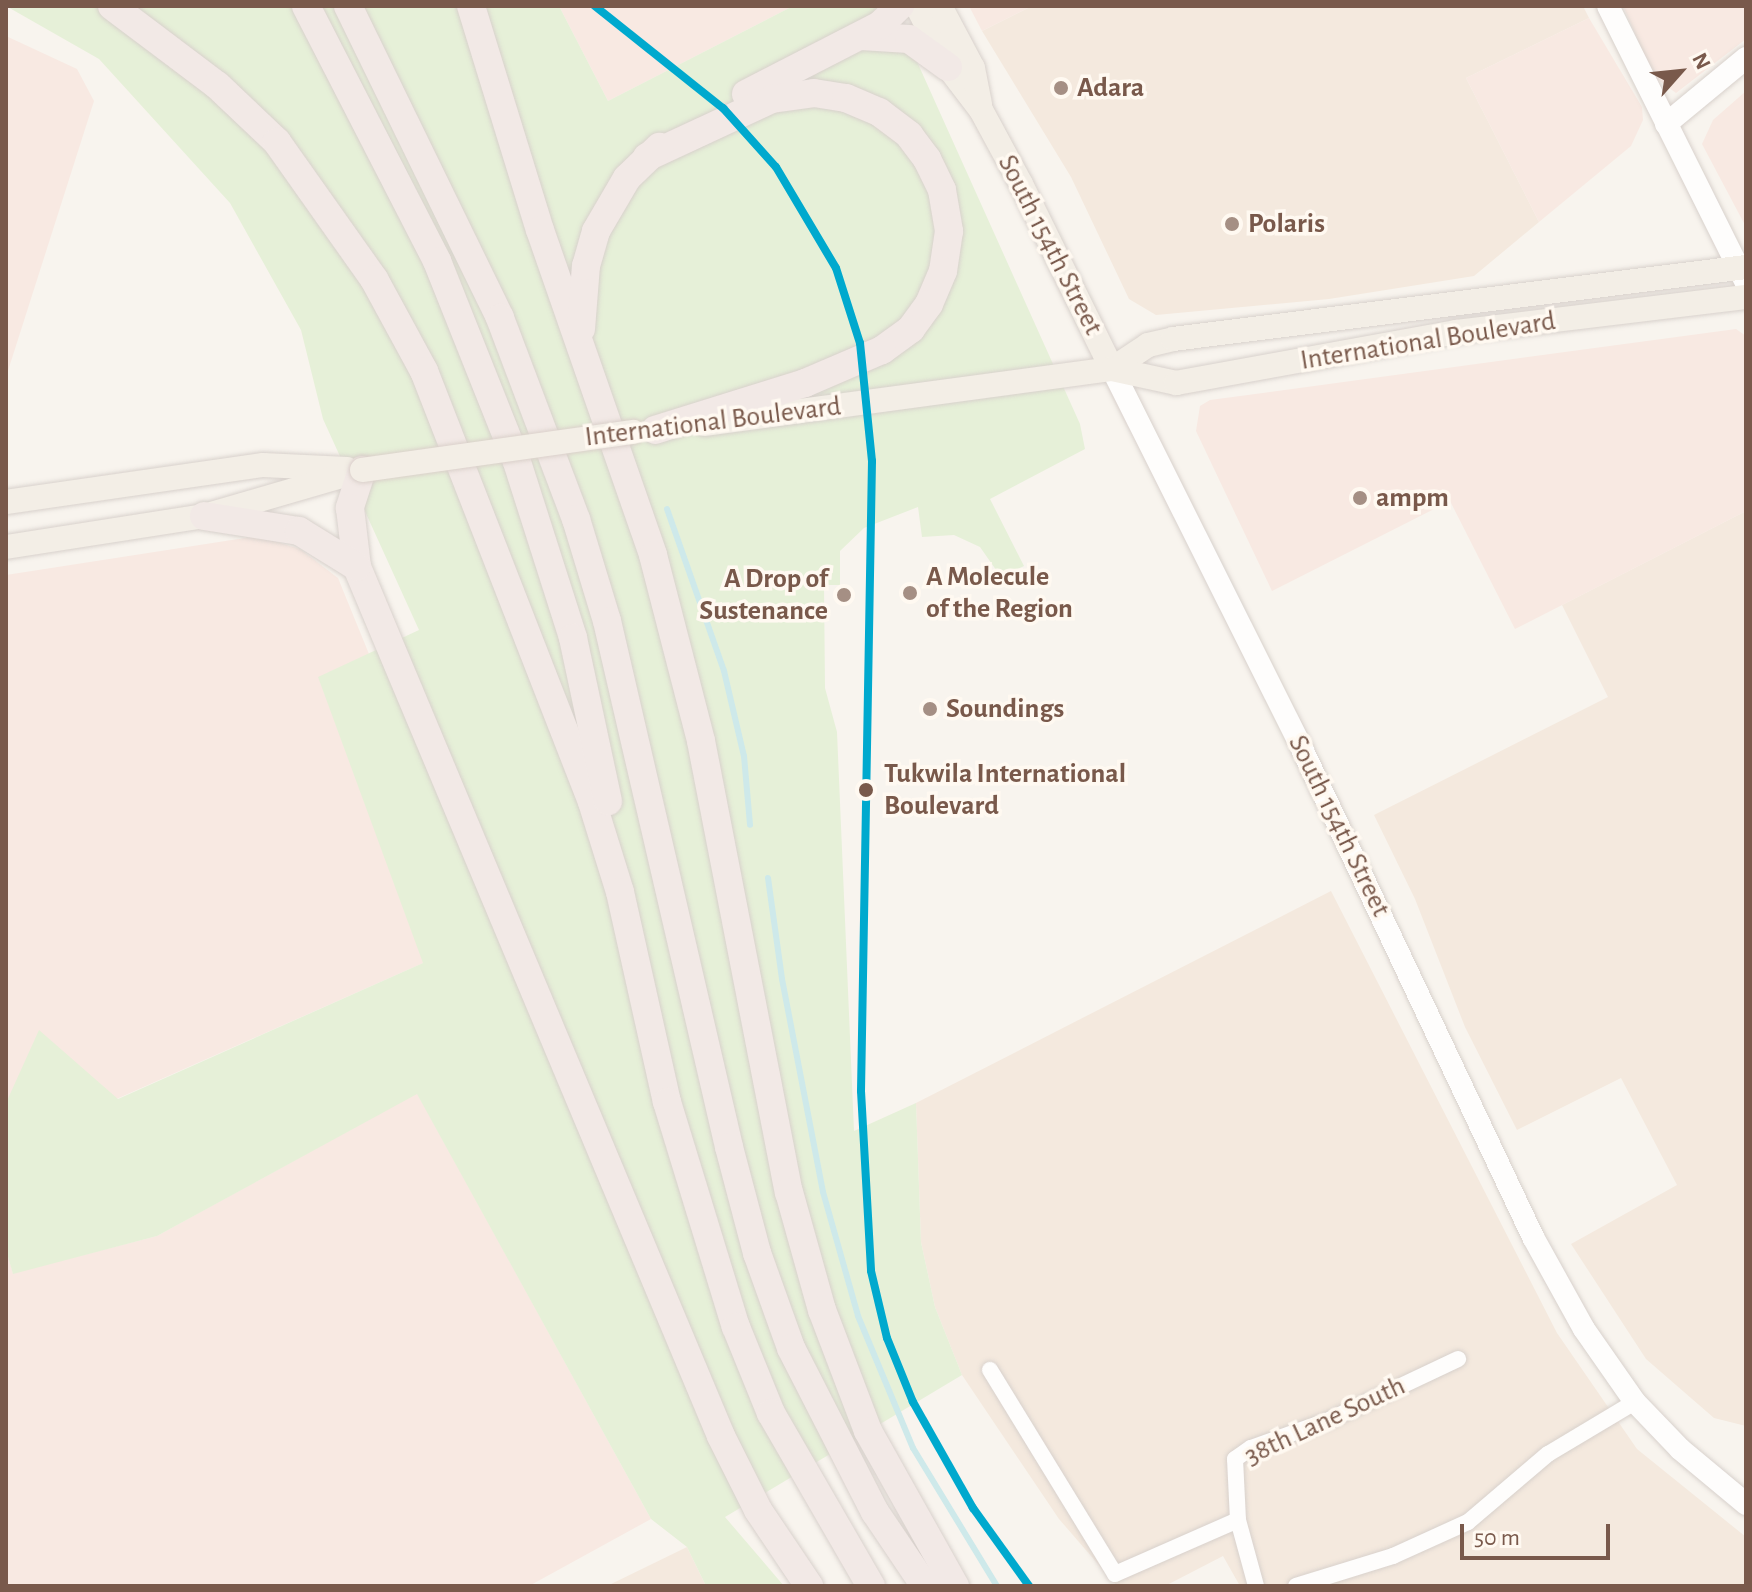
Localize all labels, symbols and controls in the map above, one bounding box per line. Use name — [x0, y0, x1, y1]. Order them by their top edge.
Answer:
north arrow — [1640, 32, 1720, 112]
text: N — [1688, 49, 1715, 73]
place label: Adara — [1077, 71, 1144, 105]
marker: Adara — [1052, 79, 1070, 97]
street label: South 154th Street — [990, 149, 1110, 341]
place label: Polaris — [1248, 207, 1325, 241]
marker: Polaris — [1223, 215, 1241, 233]
street label: International Boulevard — [1298, 304, 1558, 378]
street label: International Boulevard — [583, 390, 843, 454]
place label: ampm — [1376, 481, 1449, 515]
marker: ampm — [1351, 489, 1369, 507]
place label: A Molecule of the Region — [926, 560, 1073, 626]
place label: A Drop of Sustenance — [699, 562, 828, 628]
marker: A Molecule of the Region — [901, 584, 919, 602]
marker: A Drop of Sustenance — [835, 586, 853, 604]
place label: Soundings — [946, 692, 1064, 726]
marker: Soundings — [921, 700, 939, 718]
street label: South 154th Street — [1281, 730, 1397, 922]
place label: Tukwila International Boulevard — [884, 757, 1126, 823]
marker: Tukwila International Boulevard — [855, 779, 877, 801]
street label: 38th Lane South — [1239, 1369, 1411, 1473]
scale bar — [1464, 1508, 1614, 1558]
text: 50 m — [1474, 1526, 1520, 1550]

